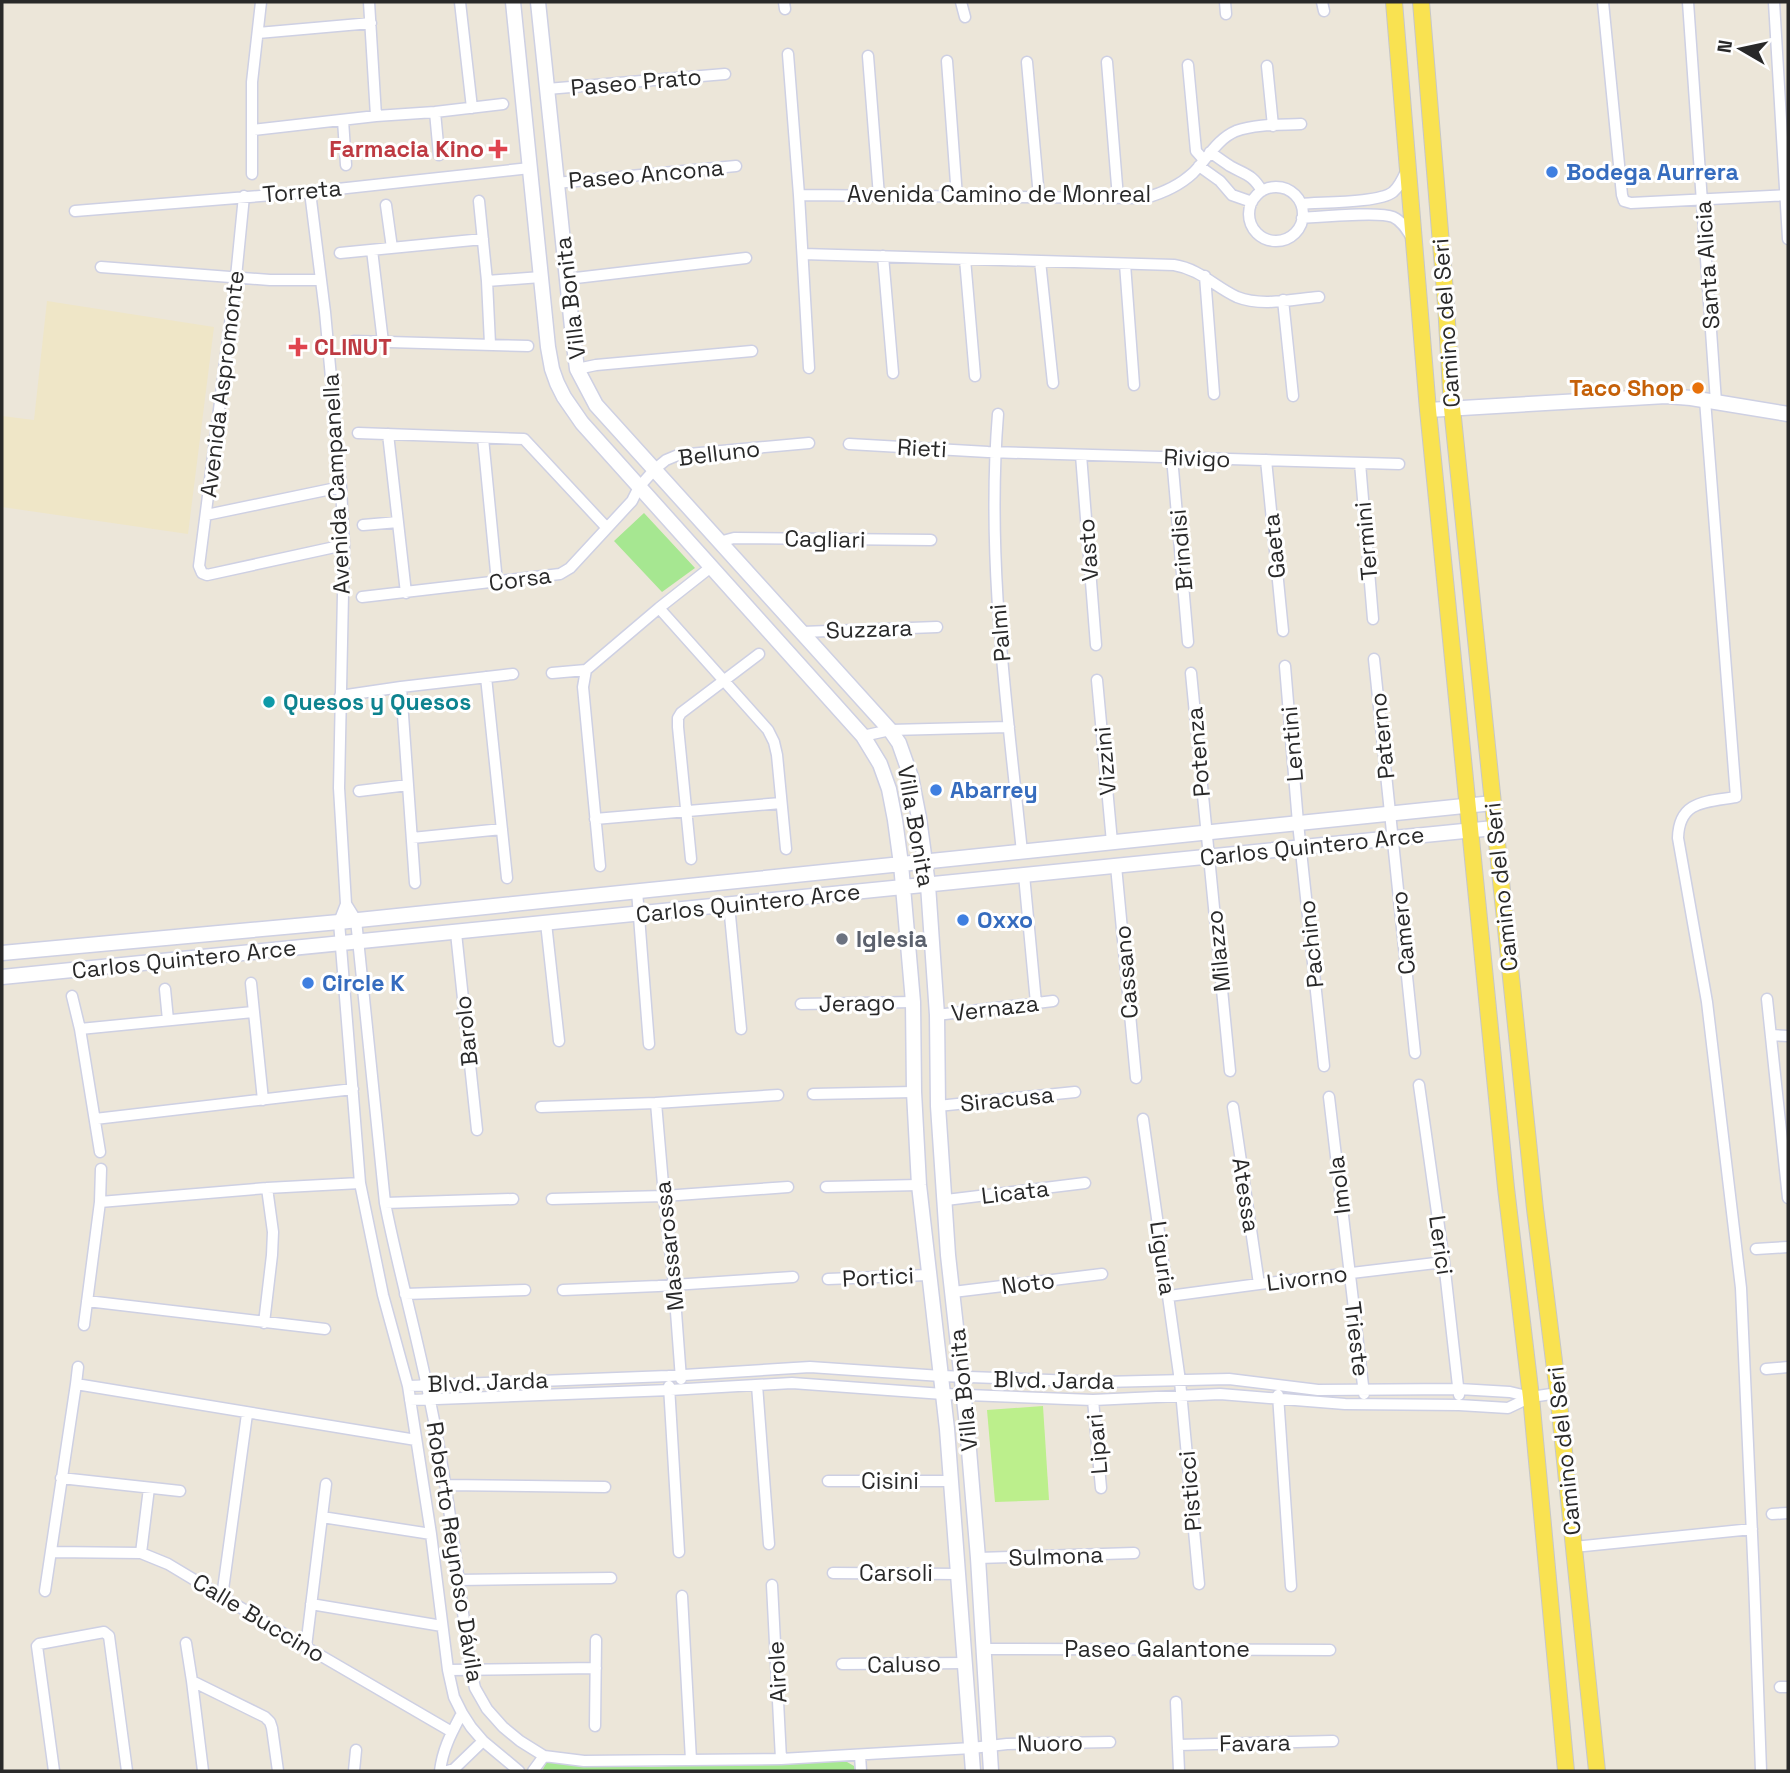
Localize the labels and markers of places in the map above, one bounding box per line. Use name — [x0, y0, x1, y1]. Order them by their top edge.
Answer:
place label: Farmacia Kino — [329, 134, 484, 164]
marker: Farmacia Kino — [490, 141, 506, 157]
place label: Bodega Aurrera — [1566, 157, 1739, 187]
marker: Bodega Aurrera — [1544, 164, 1560, 180]
place label: CLINUT — [314, 332, 392, 362]
marker: CLINUT — [288, 337, 308, 357]
place label: Taco Shop — [1569, 373, 1684, 403]
marker: Taco Shop — [1690, 380, 1706, 396]
place label: Quesos y Quesos — [283, 687, 471, 717]
marker: Quesos y Quesos — [261, 694, 277, 710]
place label: Abarrey — [950, 775, 1038, 805]
marker: Abarrey — [928, 782, 944, 798]
place label: Oxxo — [977, 905, 1033, 935]
marker: Oxxo — [955, 912, 971, 928]
place label: Iglesia — [856, 924, 928, 954]
marker: Iglesia — [834, 931, 850, 947]
place label: Circle K — [322, 968, 405, 998]
marker: Circle K — [300, 975, 316, 991]

